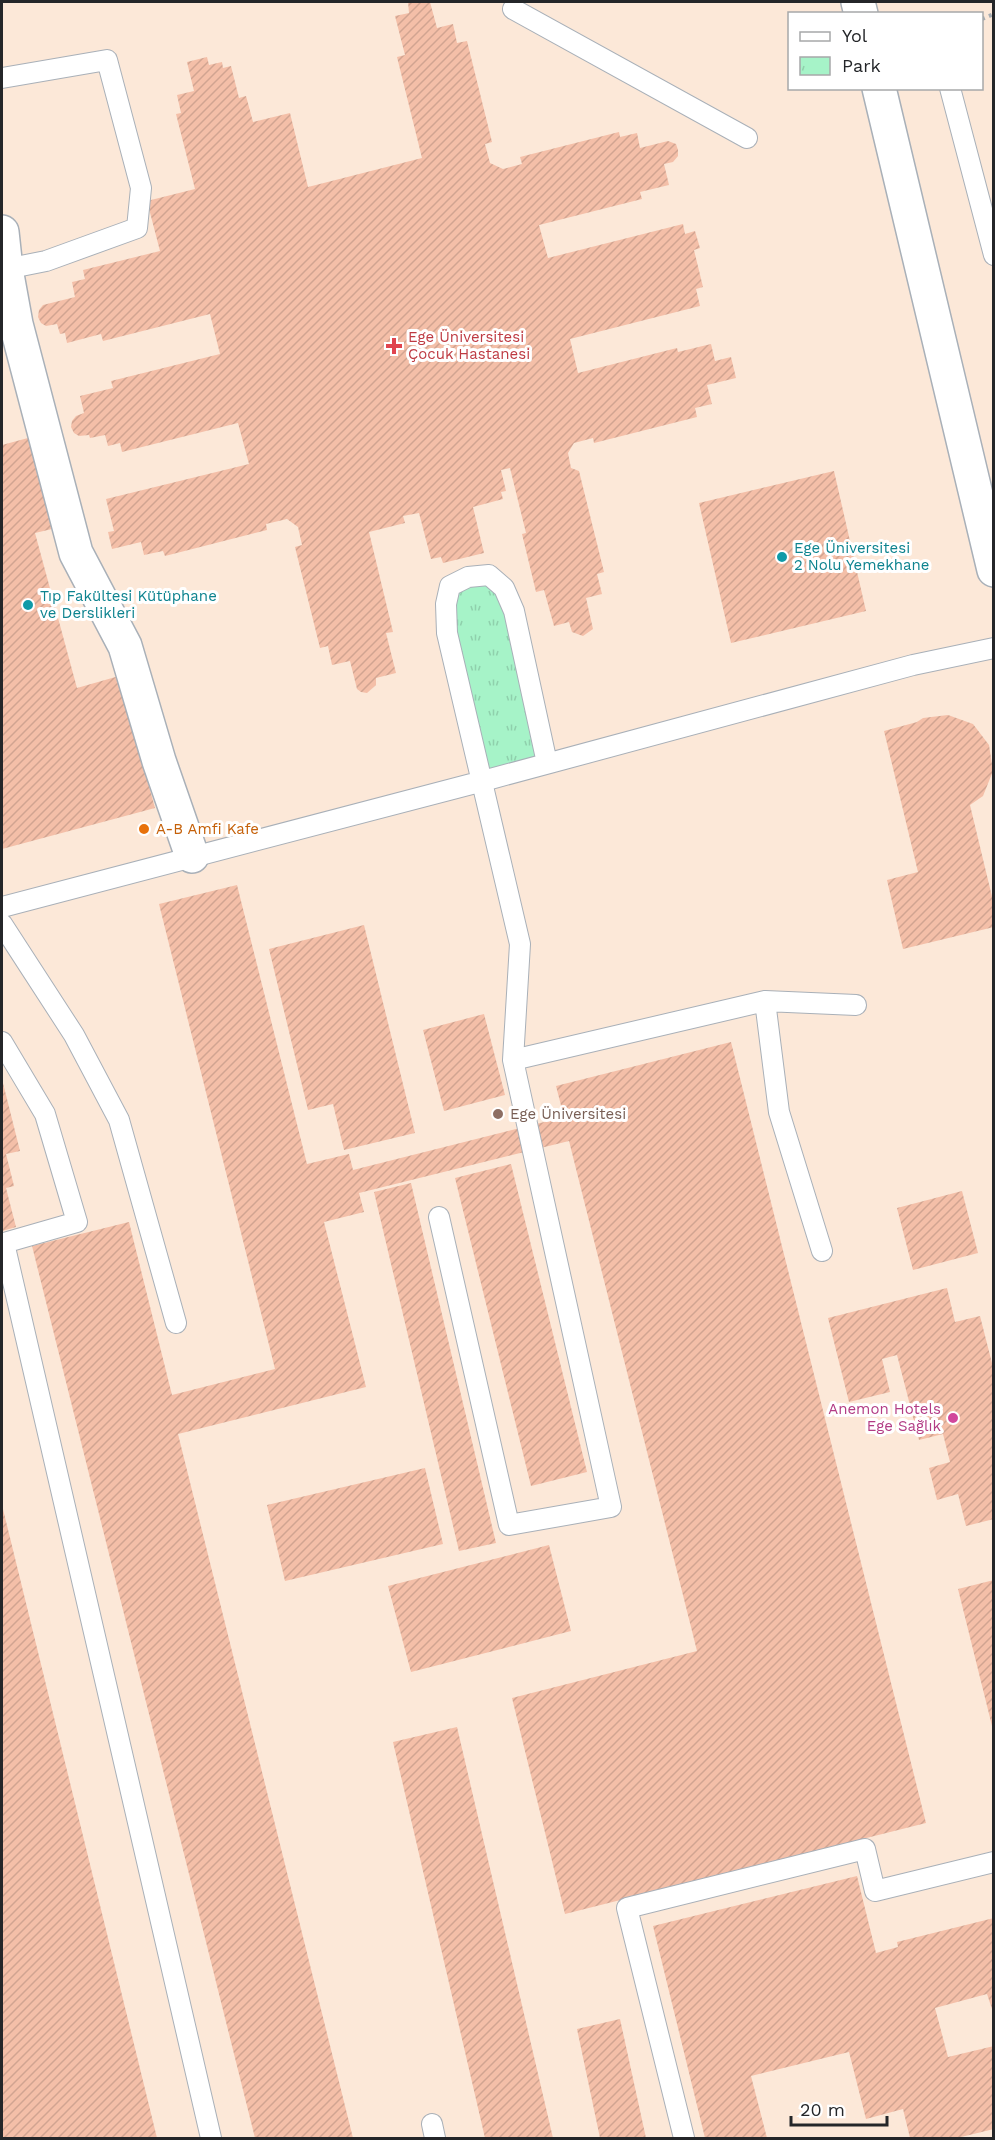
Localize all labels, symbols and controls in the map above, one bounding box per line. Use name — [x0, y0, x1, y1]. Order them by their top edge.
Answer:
legend — [788, 12, 983, 90]
text: Yol — [842, 25, 868, 46]
text: Park — [842, 55, 881, 76]
place label: Ege Üniversitesi Çocuk Hastanesi — [408, 328, 530, 363]
marker: Ege Üniversitesi Çocuk Hastanesi — [385, 337, 403, 355]
place label: Ege Üniversitesi 2 Nolu Yemekhane — [794, 539, 929, 574]
marker: Ege Üniversitesi 2 Nolu Yemekhane — [775, 550, 789, 564]
place label: Tıp Fakültesi Kütüphane ve Derslikleri — [40, 587, 217, 622]
marker: Tıp Fakültesi Kütüphane ve Derslikleri — [21, 598, 35, 612]
place label: A-B Amfi Kafe — [156, 820, 259, 838]
marker: A-B Amfi Kafe — [137, 822, 151, 836]
place label: Ege Üniversitesi — [510, 1105, 626, 1123]
marker: Ege Üniversitesi — [491, 1107, 505, 1121]
place label: Anemon Hotels Ege Sağlık — [828, 1400, 941, 1435]
marker: Anemon Hotels Ege Sağlık — [946, 1411, 960, 1425]
scale bar — [791, 2089, 887, 2127]
text: 20 m — [800, 2099, 845, 2120]

